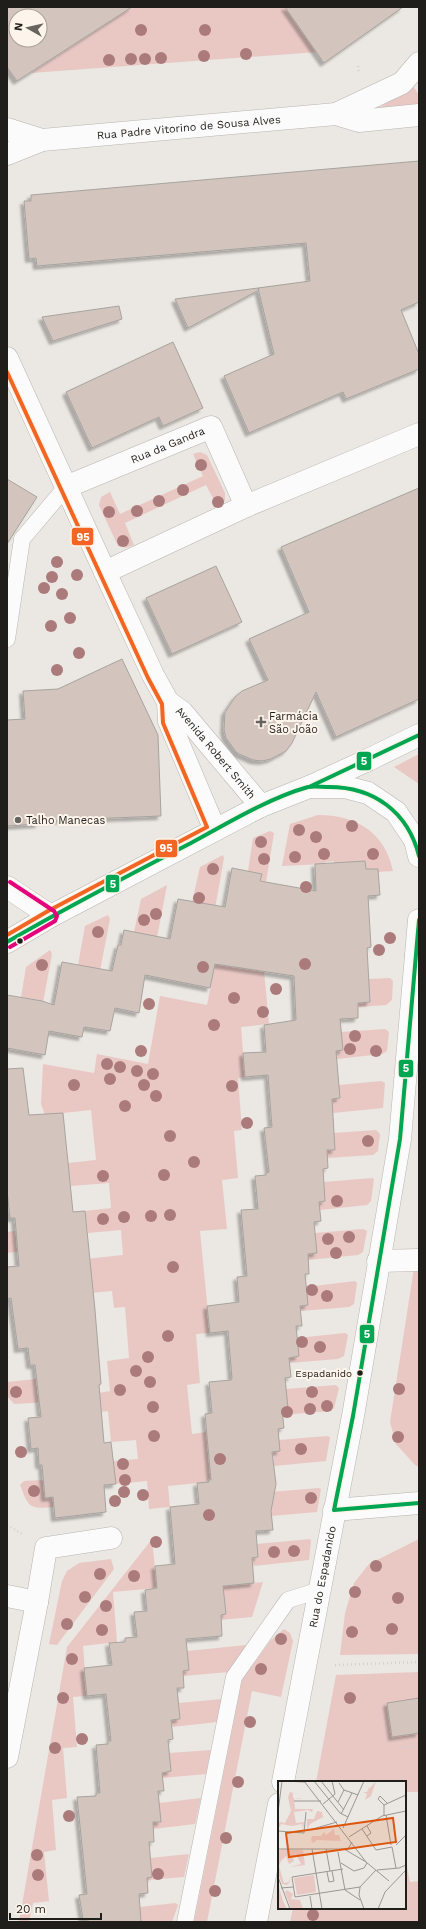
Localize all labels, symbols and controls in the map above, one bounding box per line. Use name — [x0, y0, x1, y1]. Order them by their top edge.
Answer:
north arrow — [8, 8, 48, 48]
text: N — [12, 22, 26, 32]
street label: Rua Padre Vitorino de Sousa Alves — [96, 113, 281, 142]
street label: Rua da Gandra — [129, 424, 207, 466]
line badge: 95 — [71, 527, 94, 546]
text: 95 — [76, 531, 90, 544]
street label: Avenida Robert Smith — [173, 704, 258, 802]
place label: Farmácia São João — [269, 710, 318, 736]
marker: Farmácia São João — [256, 717, 266, 727]
line badge: 5 — [356, 751, 372, 771]
text: 5 — [361, 755, 367, 768]
place label: Talho Manecas — [26, 814, 105, 827]
marker: Talho Manecas — [13, 815, 23, 825]
line badge: 95 — [155, 839, 178, 858]
text: 95 — [159, 842, 173, 855]
line badge: 5 — [105, 874, 120, 893]
text: 5 — [110, 878, 116, 891]
unlabelled marker — [15, 936, 25, 946]
line badge: 5 — [398, 1059, 414, 1078]
text: 5 — [403, 1062, 409, 1075]
line badge: 5 — [359, 1324, 375, 1344]
text: 5 — [364, 1328, 370, 1341]
place label: Espadanido — [295, 1368, 352, 1379]
marker: Espadanido — [355, 1368, 365, 1378]
street label: Rua do Espadanido — [307, 1525, 339, 1629]
inset map — [278, 1781, 406, 1909]
scale bar — [10, 1895, 101, 1921]
text: 20 m — [16, 1902, 46, 1916]

